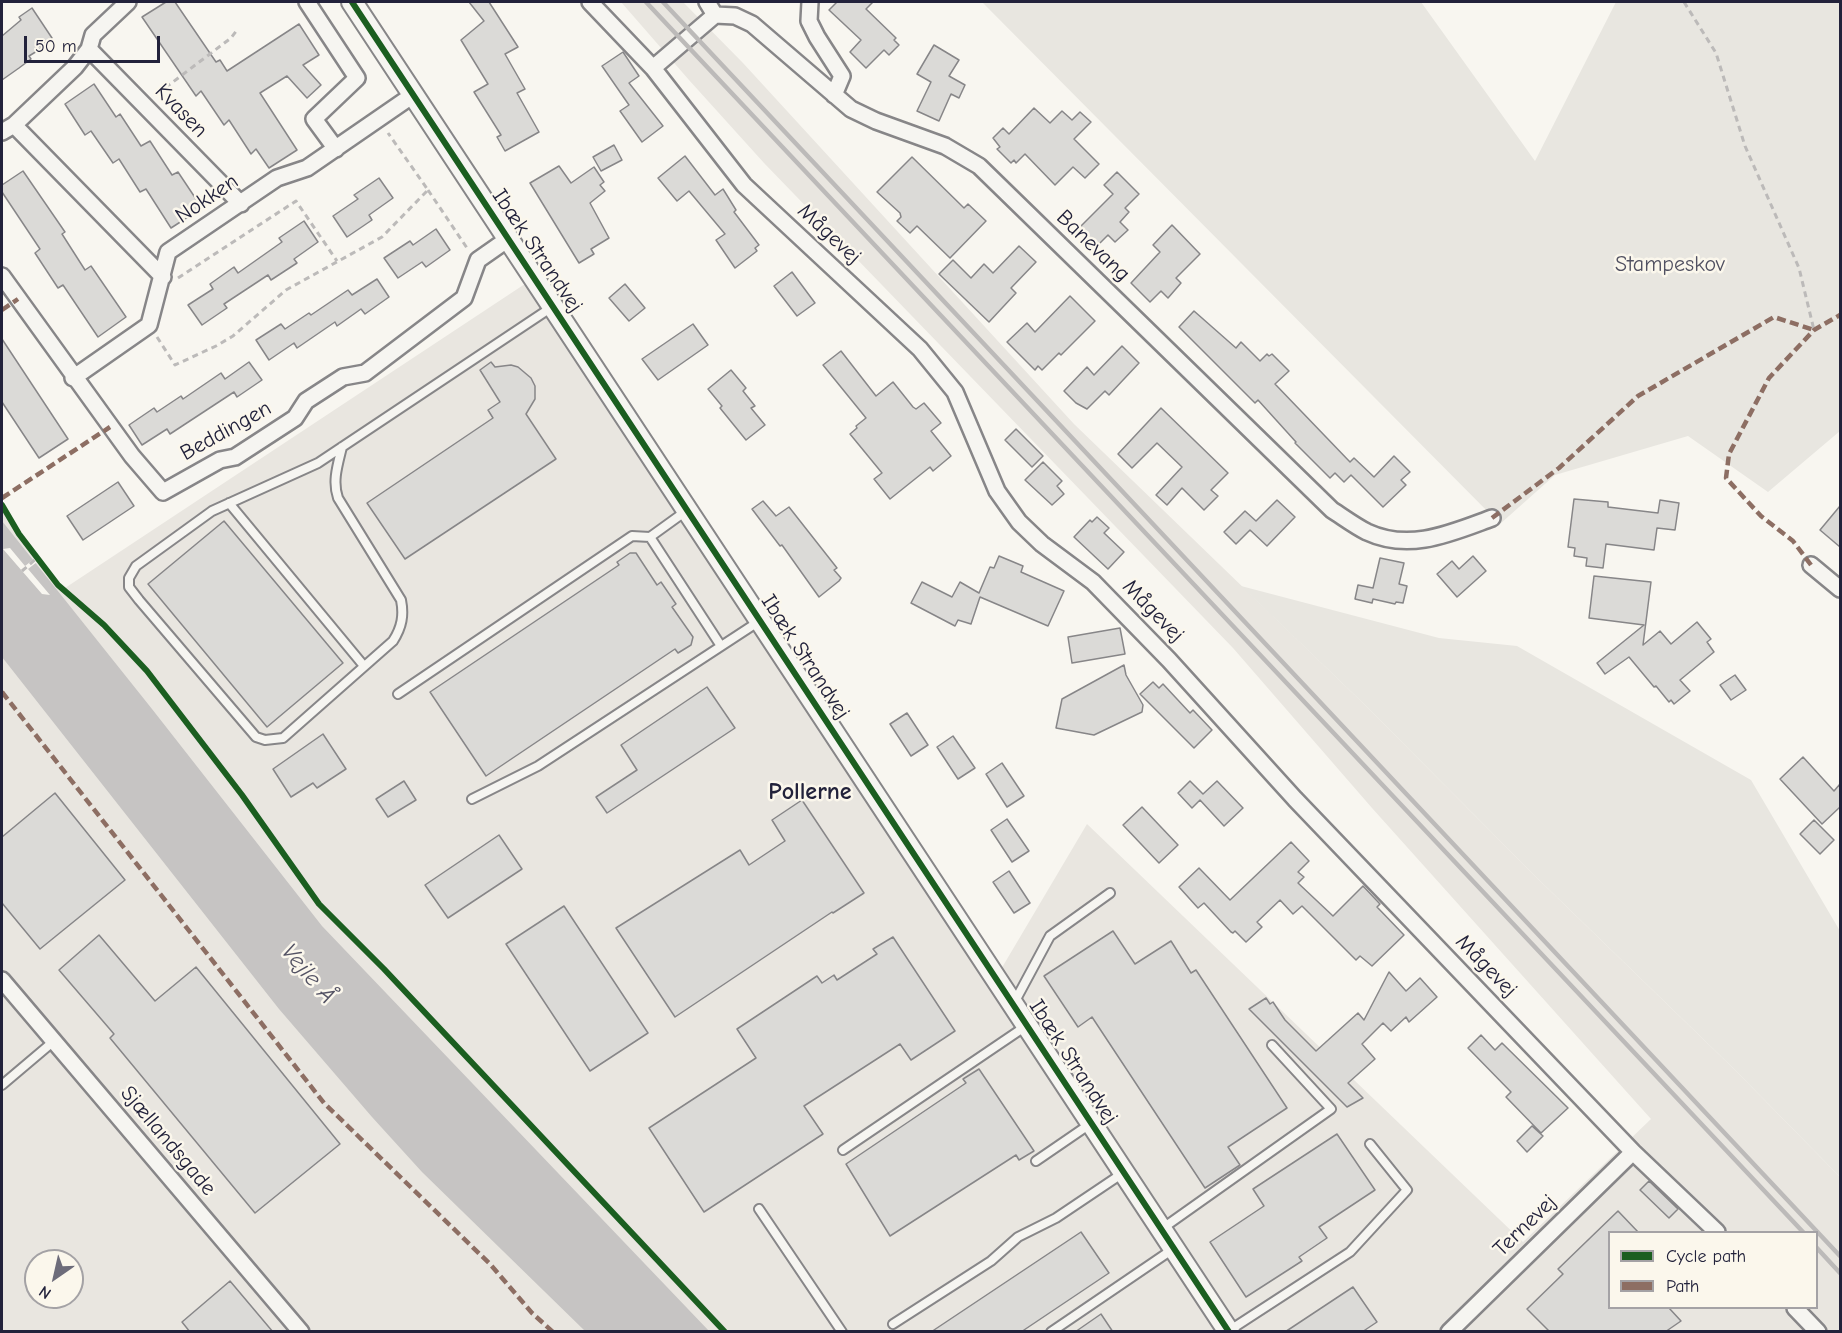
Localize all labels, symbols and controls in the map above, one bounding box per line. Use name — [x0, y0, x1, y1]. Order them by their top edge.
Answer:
scale bar — [27, 24, 164, 62]
text: 50 m — [35, 36, 77, 57]
street label: Kvasen — [149, 79, 213, 143]
street label: Nokken — [171, 168, 243, 230]
street label: Ibæk Strandvej — [486, 184, 588, 318]
street label: Mågevej — [792, 198, 866, 270]
street label: Banevang — [1051, 205, 1135, 287]
park label: Stampeskov — [1615, 252, 1725, 278]
street label: Beddingen — [176, 395, 276, 467]
street label: Mågevej — [1117, 574, 1189, 648]
street label: Ibæk Strandvej — [755, 590, 855, 724]
district label: Pollerne — [768, 778, 852, 806]
street label: Mågevej — [1450, 929, 1522, 1003]
water label: Vejle Å — [275, 938, 341, 1010]
street label: Ibæk Strandvej — [1023, 995, 1123, 1129]
street label: Sjællandsgade — [114, 1081, 222, 1201]
street label: Ternevej — [1488, 1190, 1562, 1262]
legend — [1608, 1231, 1818, 1309]
text: Cycle path — [1666, 1246, 1746, 1267]
north arrow — [24, 1249, 84, 1309]
text: Path — [1666, 1276, 1699, 1297]
text: N — [36, 1282, 54, 1303]

